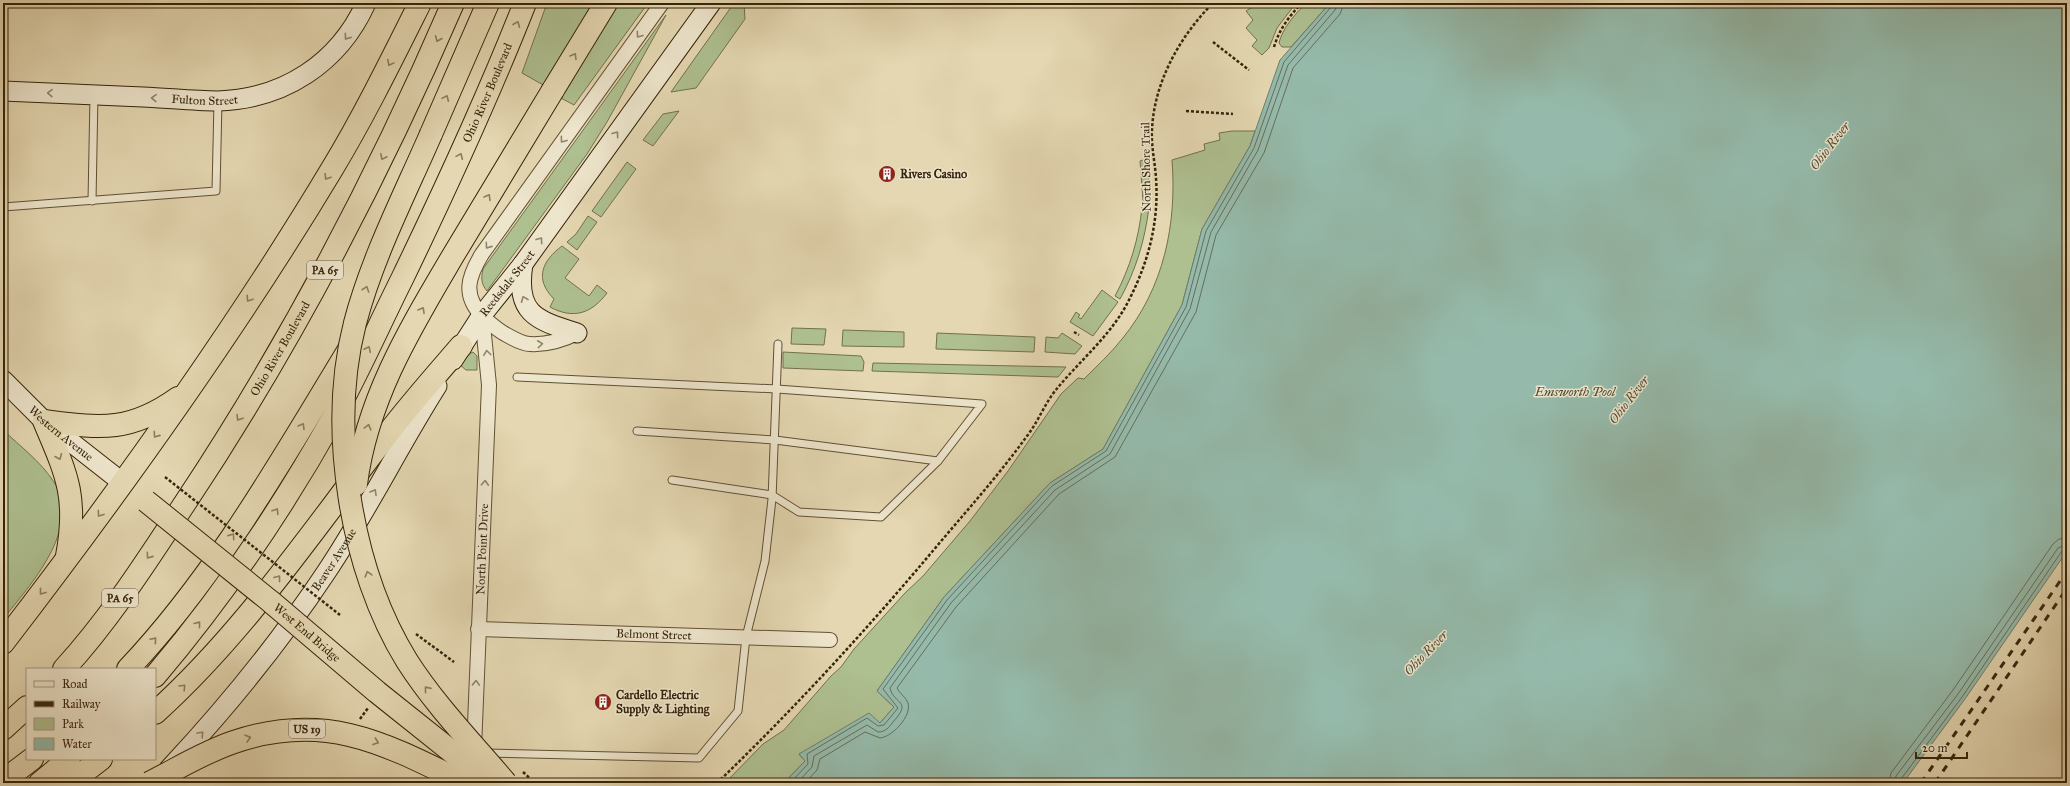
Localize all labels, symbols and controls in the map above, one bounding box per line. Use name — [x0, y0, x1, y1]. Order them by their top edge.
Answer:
one-way arrow — [512, 20, 520, 27]
one-way arrow — [637, 30, 644, 37]
one-way arrow — [345, 32, 352, 39]
one-way arrow — [434, 35, 442, 42]
street label: Ohio River Boulevard — [460, 41, 515, 145]
one-way arrow — [569, 53, 576, 60]
one-way arrow — [387, 59, 395, 66]
one-way arrow — [47, 89, 53, 98]
street label: Fulton Street — [171, 92, 240, 108]
one-way arrow — [151, 93, 157, 102]
one-way arrow — [441, 95, 449, 103]
water label: Ohio River — [1806, 118, 1854, 173]
street label: North Shore Trail — [1138, 121, 1154, 212]
one-way arrow — [611, 131, 619, 138]
one-way arrow — [560, 136, 568, 143]
one-way arrow — [380, 153, 388, 160]
one-way arrow — [456, 153, 464, 160]
building icon: Rivers Casino — [877, 164, 897, 184]
place label: Rivers Casino — [900, 167, 967, 181]
one-way arrow — [325, 173, 332, 180]
one-way arrow — [483, 194, 490, 201]
one-way arrow — [535, 237, 542, 244]
one-way arrow — [485, 242, 493, 249]
street label: Reedsdale Street — [477, 247, 538, 319]
road number: PA 65 — [307, 261, 343, 279]
one-way arrow — [361, 286, 370, 293]
one-way arrow — [246, 295, 254, 302]
one-way arrow — [521, 295, 529, 302]
street label: Ohio River Boulevard — [247, 299, 313, 399]
one-way arrow — [418, 306, 425, 314]
one-way arrow — [537, 339, 543, 348]
one-way arrow — [363, 346, 371, 353]
one-way arrow — [483, 350, 492, 356]
water label: Ohio River — [1605, 372, 1653, 427]
water label: Emsworth Pool — [1534, 384, 1617, 400]
street label: Western Avenue — [26, 403, 96, 464]
one-way arrow — [237, 414, 244, 421]
one-way arrow — [298, 423, 305, 430]
one-way arrow — [363, 424, 371, 430]
one-way arrow — [154, 431, 161, 438]
one-way arrow — [55, 453, 63, 460]
one-way arrow — [480, 480, 489, 486]
one-way arrow — [370, 489, 377, 496]
street label: North Point Drive — [473, 503, 491, 595]
one-way arrow — [271, 508, 278, 515]
one-way arrow — [98, 510, 105, 517]
street label: Beaver Avenue — [309, 526, 359, 594]
one-way arrow — [227, 533, 234, 540]
one-way arrow — [146, 552, 154, 559]
one-way arrow — [364, 571, 373, 578]
one-way arrow — [273, 575, 280, 582]
one-way arrow — [40, 588, 47, 595]
road number: PA 65 — [102, 589, 138, 607]
street label: West End Bridge — [271, 600, 343, 665]
one-way arrow — [193, 622, 200, 629]
street label: Belmont Street — [616, 626, 693, 643]
water label: Ohio River — [1401, 627, 1452, 679]
one-way arrow — [149, 637, 156, 644]
legend — [26, 668, 156, 760]
text: Road — [62, 677, 88, 691]
one-way arrow — [472, 680, 481, 686]
one-way arrow — [178, 684, 186, 692]
one-way arrow — [425, 687, 432, 694]
place label: Cardello Electric Supply & Lighting — [616, 688, 710, 717]
building icon: Cardello Electric Supply & Lighting — [593, 692, 613, 712]
text: Railway — [62, 697, 101, 711]
text: Park — [62, 717, 84, 731]
road number: US 19 — [289, 720, 325, 738]
one-way arrow — [197, 732, 204, 739]
one-way arrow — [245, 734, 252, 743]
scale bar — [1916, 734, 1967, 760]
text: Water — [62, 737, 92, 751]
one-way arrow — [372, 737, 379, 745]
text: 20 m — [1922, 741, 1948, 755]

